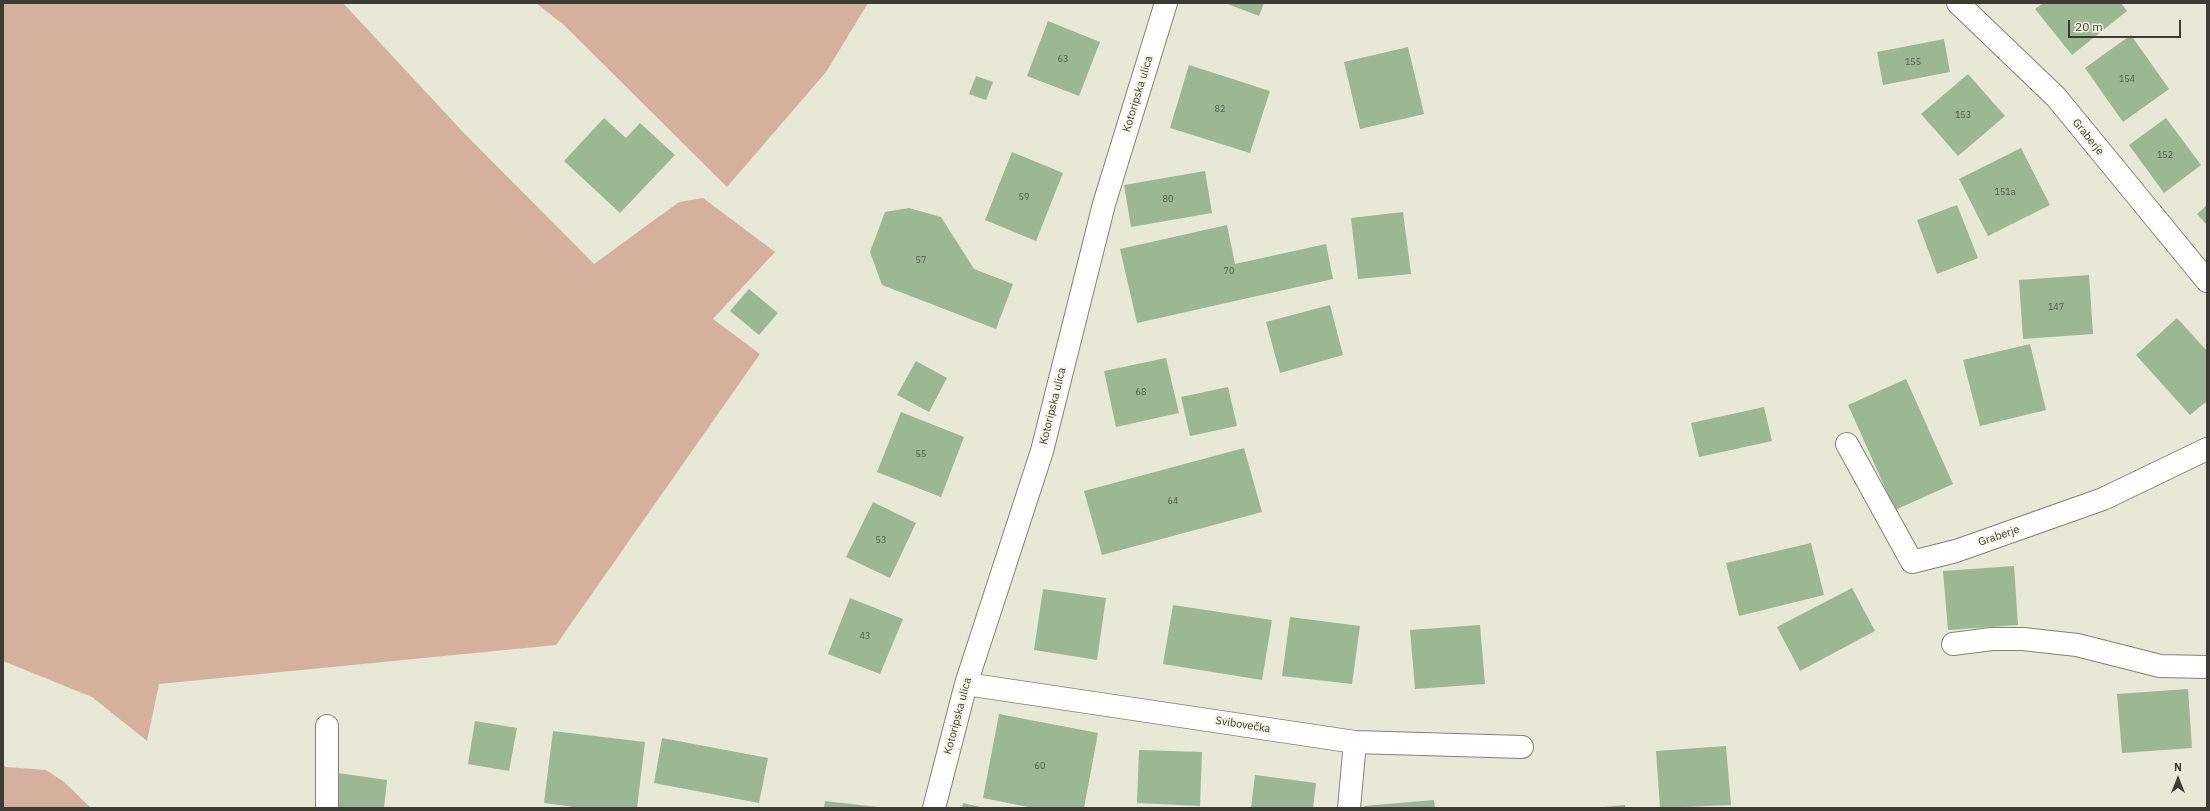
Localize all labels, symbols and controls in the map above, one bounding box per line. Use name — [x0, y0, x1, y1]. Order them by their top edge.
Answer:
scale bar — [2070, 12, 2183, 38]
text: 20 m — [2075, 19, 2103, 34]
house number: 63 — [1058, 54, 1068, 64]
street label: Kotoripska ulica — [1120, 54, 1156, 134]
house number: 155 — [1905, 57, 1921, 67]
house number: 154 — [2119, 74, 2135, 84]
house number: 82 — [1215, 104, 1225, 114]
house number: 153 — [1955, 110, 1971, 120]
street label: Graberje — [2069, 116, 2107, 158]
house number: 152 — [2157, 150, 2173, 160]
house number: 151a — [1994, 187, 2016, 197]
house number: 59 — [1019, 192, 1029, 202]
house number: 80 — [1163, 194, 1173, 204]
house number: 57 — [916, 255, 926, 265]
house number: 70 — [1224, 266, 1234, 276]
house number: 147 — [2048, 302, 2064, 312]
street label: Kotoripska ulica — [1037, 366, 1069, 446]
house number: 68 — [1136, 387, 1146, 397]
house number: 55 — [916, 449, 926, 459]
house number: 64 — [1168, 496, 1178, 506]
street label: Graberje — [1977, 523, 2021, 549]
house number: 53 — [876, 535, 886, 545]
house number: 43 — [860, 631, 870, 641]
street label: Kotoripska ulica — [941, 676, 975, 756]
street label: Svibovečka — [1215, 714, 1271, 736]
north arrow — [2158, 759, 2198, 799]
text: N — [2174, 760, 2182, 774]
house number: 60 — [1035, 761, 1045, 771]

